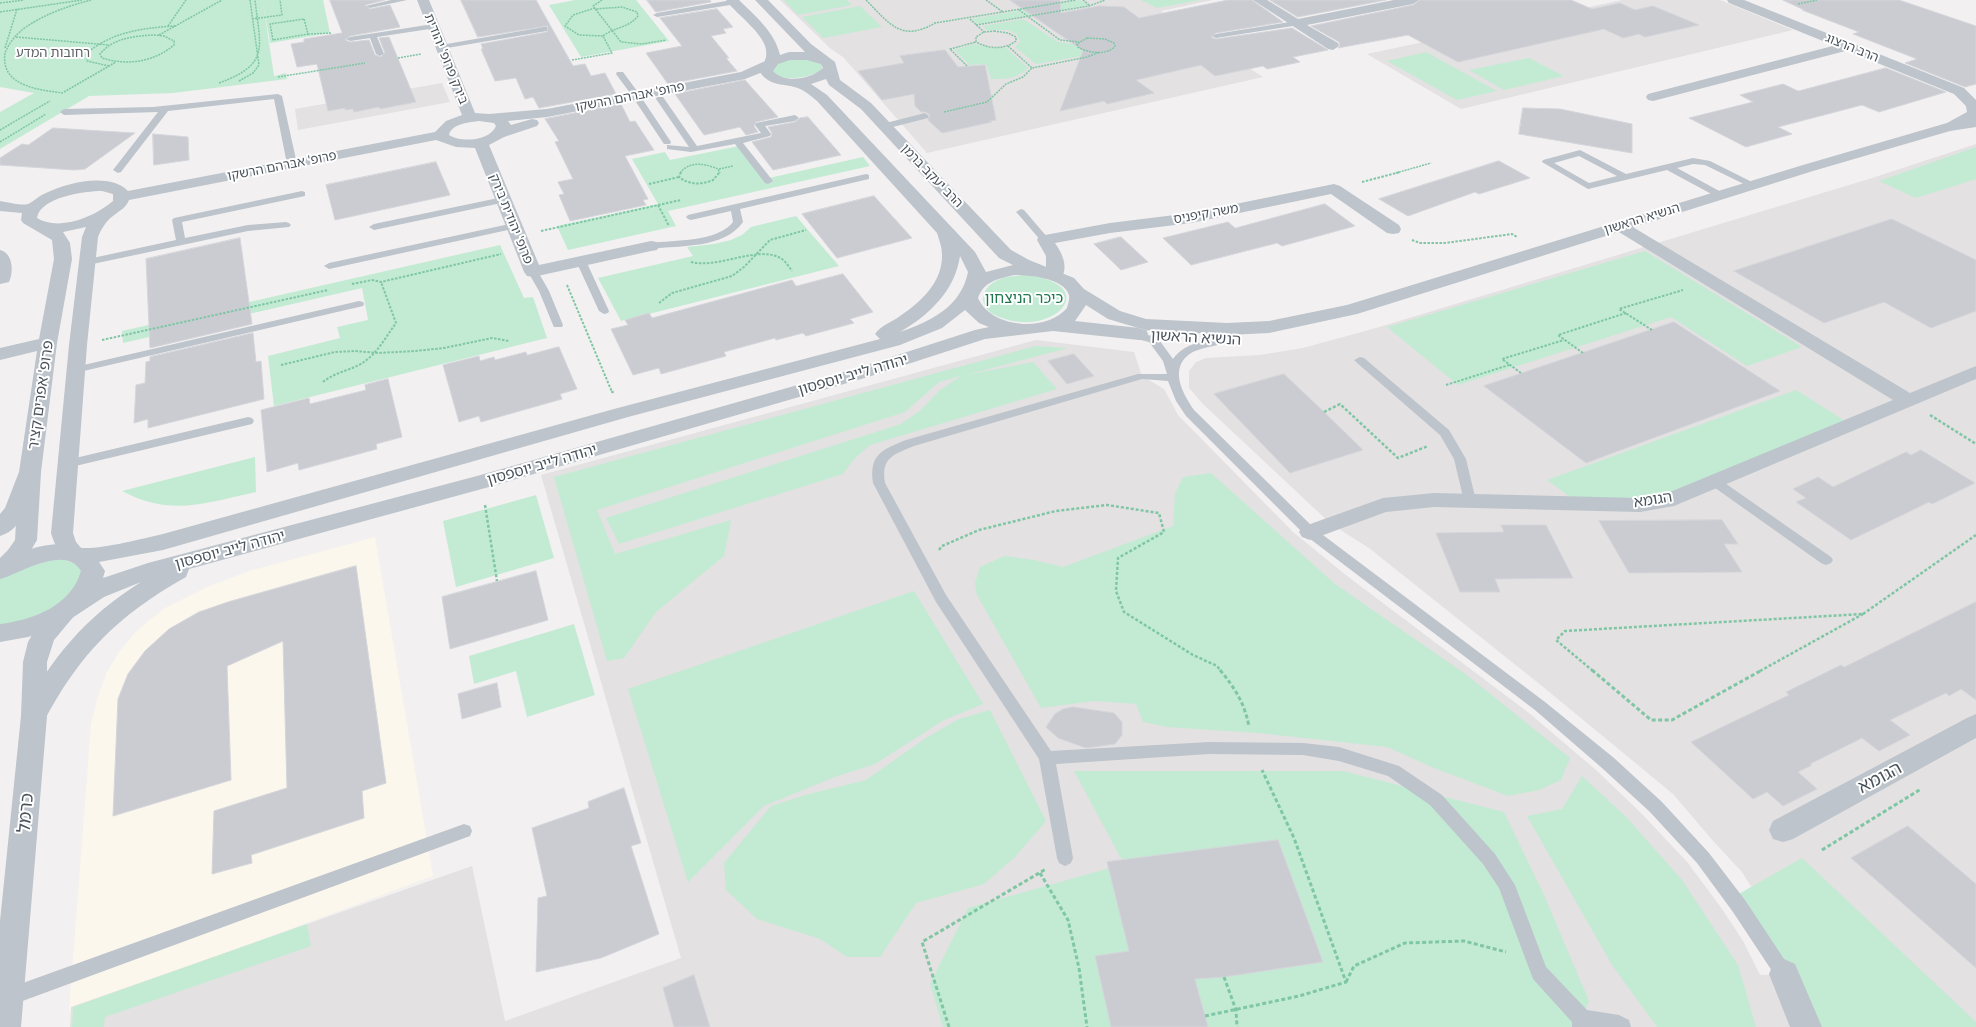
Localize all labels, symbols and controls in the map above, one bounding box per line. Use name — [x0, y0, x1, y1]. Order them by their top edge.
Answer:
street label: בירק פרופ' יהודית — [421, 11, 471, 107]
street label: הרב הרצוג — [1823, 30, 1881, 66]
district label: רחובות המדע — [16, 45, 90, 61]
street label: פרופ' אברהם הרשקו — [574, 79, 686, 115]
street label: הרב יעקב ברמן — [898, 141, 966, 211]
street label: פרופ' אברהם הרשקו — [226, 148, 338, 184]
street label: פרופ' יהודית בירק — [486, 171, 536, 267]
street label: הנשיא הראשון — [1602, 200, 1682, 238]
street label: משה קיפניס — [1172, 201, 1240, 227]
park label: כיכר הניצחון — [985, 290, 1063, 308]
street label: הנשיא הראשון — [1150, 327, 1242, 349]
street label: פרופ' אפרים קציר — [24, 339, 58, 451]
street label: יהודה לייב יוספסון — [796, 351, 910, 399]
street label: יהודה לייב יוספסון — [485, 441, 599, 489]
street label: הגומא — [1632, 488, 1674, 512]
street label: יהודה לייב יוספסון — [173, 527, 287, 573]
street label: הגומא — [1854, 758, 1906, 798]
street label: כרמל — [14, 792, 38, 834]

